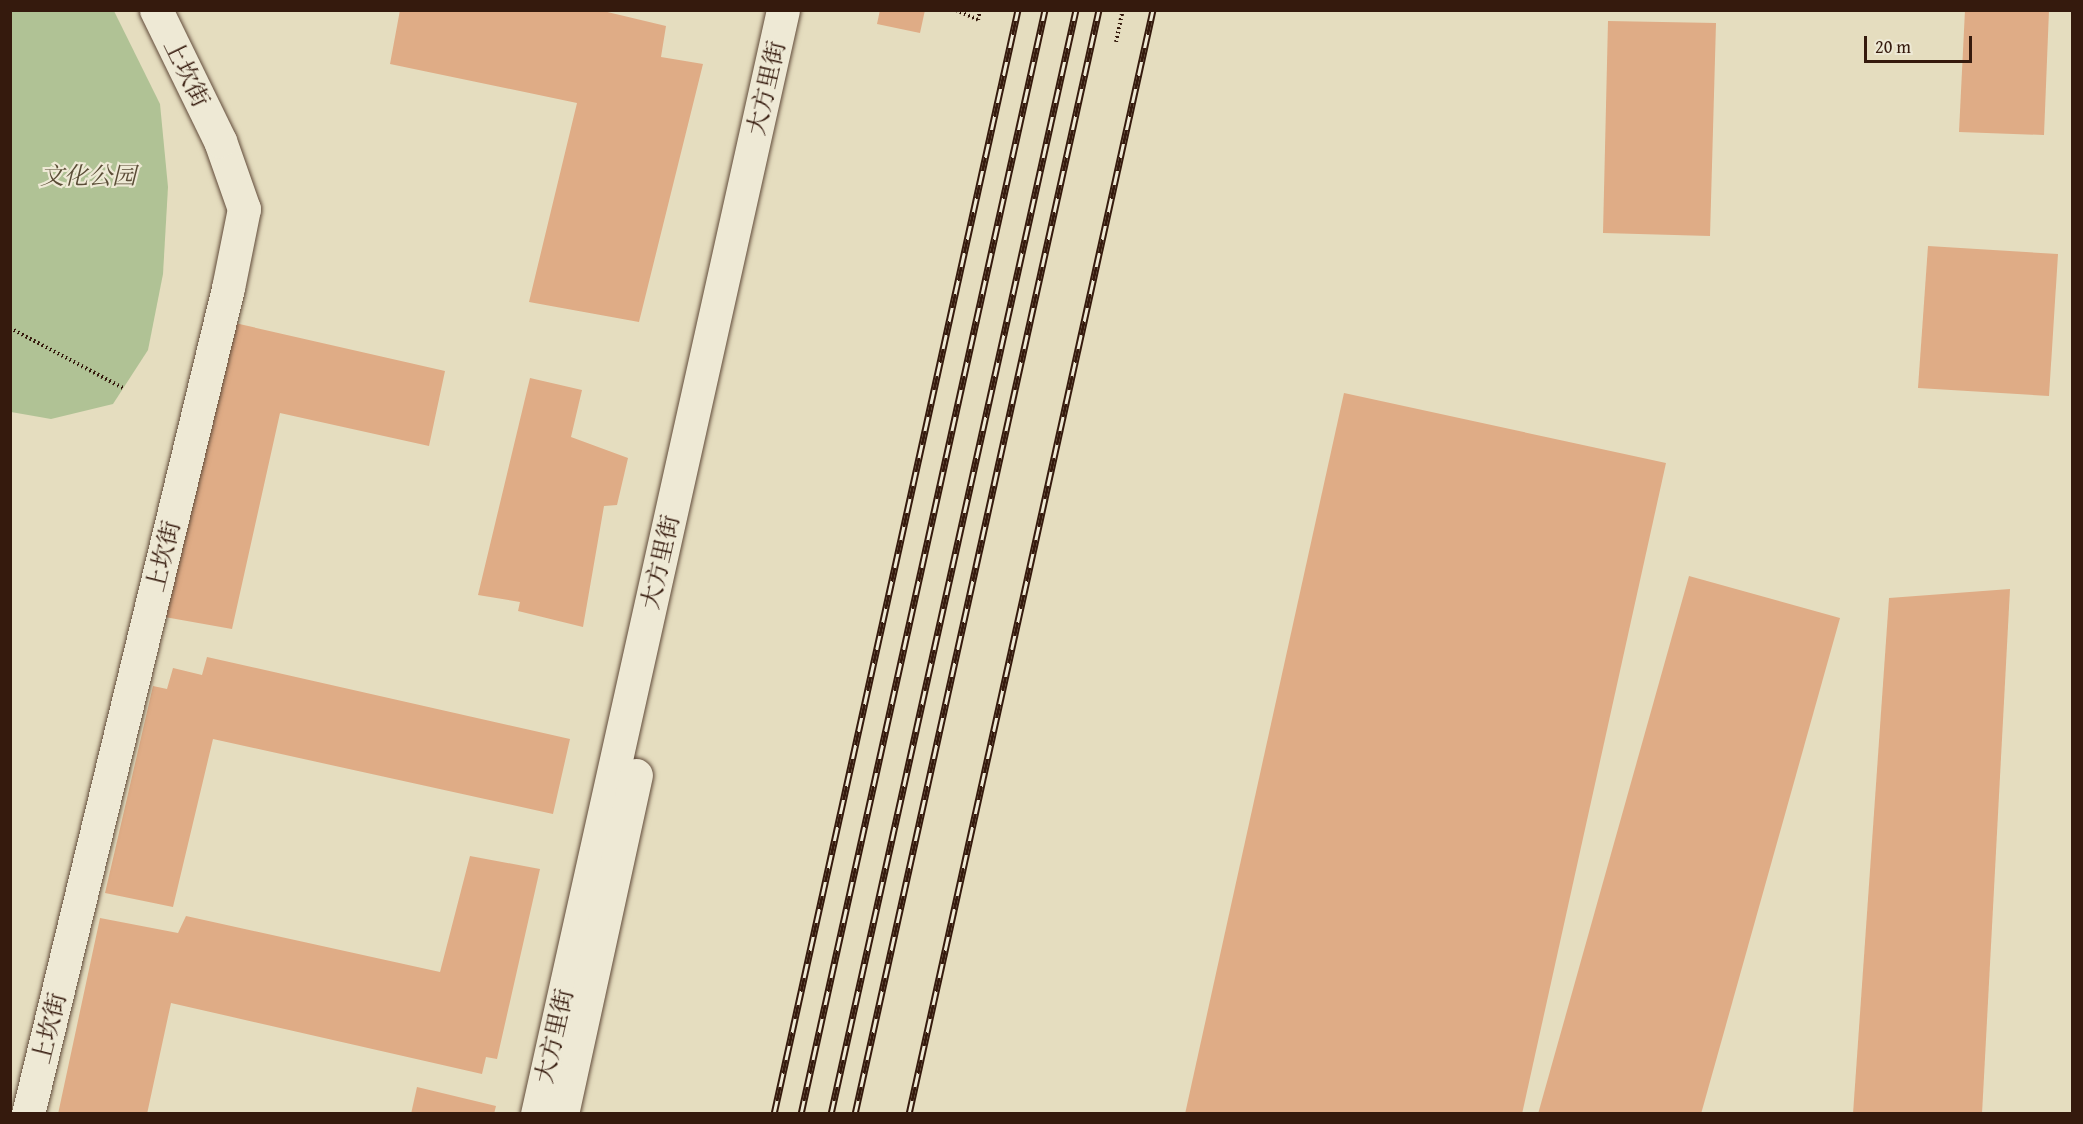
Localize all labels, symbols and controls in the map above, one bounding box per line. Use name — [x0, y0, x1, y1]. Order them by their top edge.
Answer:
scale bar — [1867, 24, 1975, 62]
text: 20 m — [1875, 33, 1911, 60]
street label: 上坎街 — [158, 34, 216, 112]
street label: 大方里街 — [741, 38, 791, 138]
park label: 文化公园 — [40, 162, 136, 190]
street label: 大方里街 — [635, 512, 685, 612]
street label: 上坎街 — [140, 518, 186, 594]
street label: 大方里街 — [529, 986, 579, 1086]
street label: 上坎街 — [26, 990, 72, 1066]

